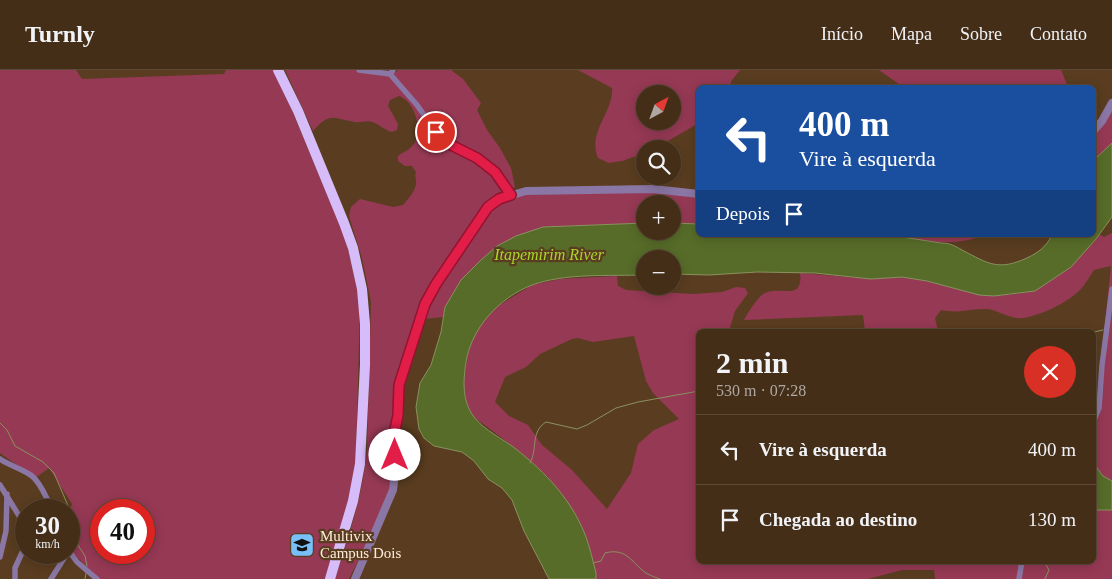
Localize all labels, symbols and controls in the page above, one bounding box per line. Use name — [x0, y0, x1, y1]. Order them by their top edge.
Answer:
text: Turnly — [25, 21, 95, 47]
text: Início — [821, 24, 863, 44]
text: Mapa — [891, 24, 932, 44]
text: Sobre — [960, 24, 1002, 44]
text: Contato — [1030, 24, 1087, 44]
north arrow — [636, 85, 681, 130]
map controls — [636, 85, 681, 295]
icon: left — [716, 105, 781, 170]
text: 400 m — [799, 105, 889, 144]
pin — [415, 111, 457, 153]
icon: arrive — [422, 118, 450, 146]
button: search — [636, 140, 681, 185]
text: Vire à esquerda — [799, 146, 936, 171]
button: + — [636, 195, 681, 240]
icon: arrive — [780, 200, 808, 228]
text: Depois — [716, 203, 770, 224]
water label: Itapemirim River — [493, 246, 605, 264]
button: − — [636, 250, 681, 295]
text: 2 min — [716, 346, 789, 379]
button: close — [1024, 346, 1076, 398]
text: 530 m · 07:28 — [716, 382, 806, 399]
position arrow — [368, 428, 420, 480]
icon: left — [716, 436, 744, 464]
text: Vire à esquerda — [759, 439, 887, 460]
text: 400 m — [1028, 439, 1076, 460]
speed limit sign: 40 — [90, 499, 155, 564]
icon: arrive — [716, 506, 744, 534]
text: Chegada ao destino — [759, 509, 917, 530]
text: 130 m — [1028, 509, 1076, 530]
text: 30 — [35, 512, 60, 539]
place label: Multivix Campus Dois — [320, 528, 401, 561]
school or university icon: Multivix Campus Dois — [289, 532, 315, 558]
text: km/h — [35, 537, 60, 551]

